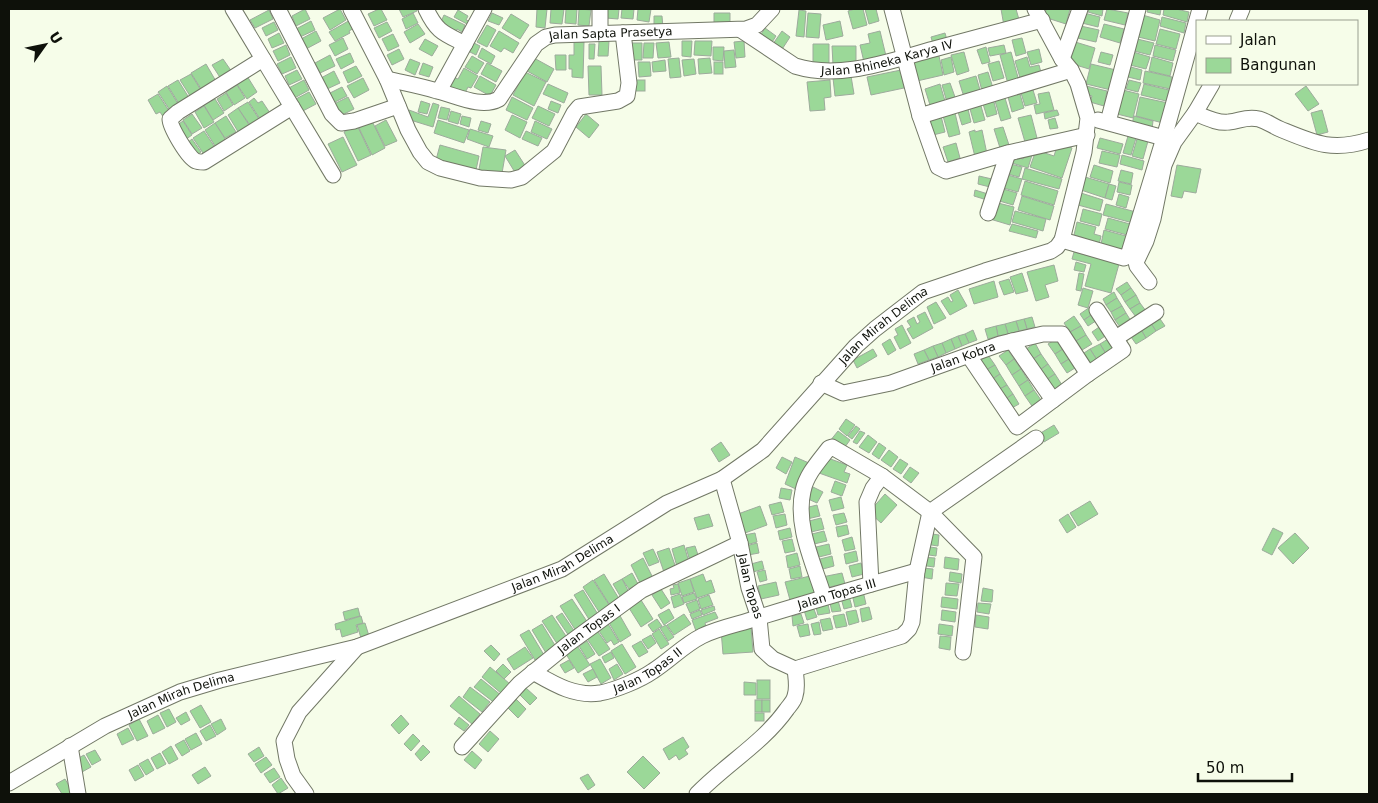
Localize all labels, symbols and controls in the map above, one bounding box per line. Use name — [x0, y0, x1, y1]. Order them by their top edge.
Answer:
north arrow — [20, 20, 70, 70]
legend — [1196, 20, 1358, 85]
street label: Jalan Sapta Prasetya — [547, 24, 673, 43]
text: U — [46, 29, 66, 47]
text: Jalan — [1239, 31, 1276, 49]
street label: Jalan Bhineka Karya IV — [820, 37, 956, 78]
text: Bangunan — [1240, 56, 1316, 74]
street label: Jalan Mirah Delima — [835, 284, 930, 368]
street label: Jalan Kobra — [928, 339, 997, 375]
street label: Jalan Mirah Delima — [509, 531, 616, 595]
street label: Jalan Topas — [735, 551, 766, 621]
street label: Jalan Topas III — [795, 576, 878, 613]
street label: Jalan Topas I — [554, 601, 623, 657]
street label: Jalan Topas II — [611, 645, 685, 696]
street label: Jalan Mirah Delima — [125, 670, 236, 722]
scale bar — [1198, 750, 1292, 782]
text: 50 m — [1206, 759, 1244, 777]

